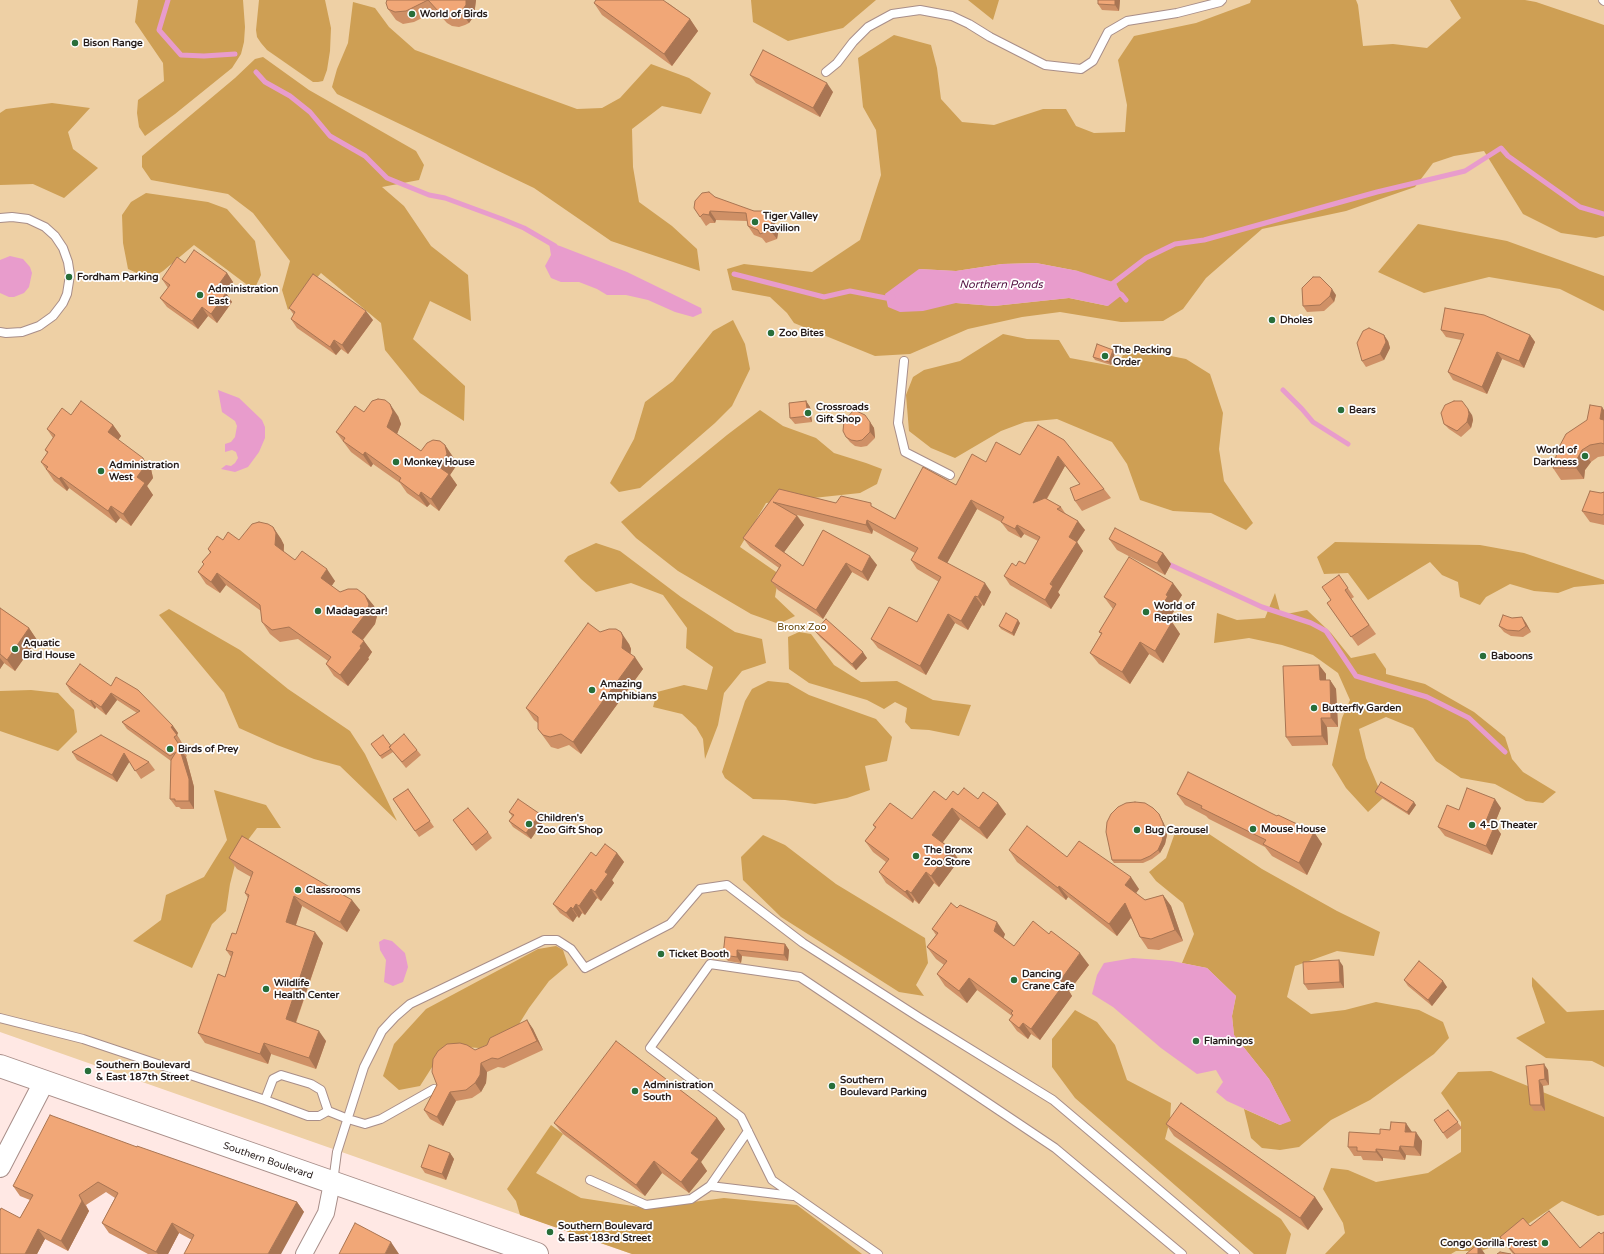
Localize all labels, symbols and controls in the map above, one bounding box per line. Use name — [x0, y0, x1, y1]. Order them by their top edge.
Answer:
place label: World of Birds — [420, 8, 488, 20]
marker: World of Birds — [407, 9, 417, 19]
place label: Bison Range — [83, 37, 143, 49]
marker: Bison Range — [70, 38, 80, 48]
place label: Tiger Valley Pavilion — [763, 210, 818, 234]
marker: Tiger Valley Pavilion — [750, 217, 760, 227]
place label: Fordham Parking — [77, 271, 158, 283]
marker: Fordham Parking — [64, 272, 74, 282]
water label: Northern Ponds — [959, 278, 1043, 292]
place label: Administration East — [208, 283, 278, 306]
marker: Administration East — [195, 290, 205, 300]
place label: Dholes — [1280, 314, 1313, 326]
marker: Dholes — [1267, 315, 1277, 325]
place label: Zoo Bites — [779, 327, 824, 339]
marker: Zoo Bites — [766, 328, 776, 338]
place label: The Pecking Order — [1113, 344, 1171, 368]
marker: The Pecking Order — [1100, 351, 1110, 361]
place label: Crossroads Gift Shop — [816, 401, 869, 424]
place label: Bears — [1349, 404, 1376, 416]
marker: Bears — [1336, 405, 1346, 415]
marker: Crossroads Gift Shop — [803, 408, 813, 418]
place label: World of Darkness — [1533, 444, 1577, 468]
marker: World of Darkness — [1580, 451, 1590, 461]
place label: Monkey House — [404, 456, 475, 468]
marker: Monkey House — [391, 457, 401, 467]
place label: Administration West — [109, 459, 179, 482]
marker: Administration West — [96, 466, 106, 476]
place label: World of Reptiles — [1154, 600, 1195, 624]
place label: Madagascar! — [326, 605, 388, 617]
marker: Madagascar! — [313, 606, 323, 616]
marker: World of Reptiles — [1141, 607, 1151, 617]
park label: Bronx Zoo — [777, 621, 827, 633]
place label: Aquatic Bird House — [23, 637, 75, 660]
marker: Aquatic Bird House — [10, 644, 20, 654]
place label: Baboons — [1491, 650, 1533, 662]
marker: Baboons — [1478, 651, 1488, 661]
place label: Amazing Amphibians — [600, 678, 657, 702]
marker: Amazing Amphibians — [587, 685, 597, 695]
place label: Butterfly Garden — [1322, 702, 1401, 714]
marker: Butterfly Garden — [1309, 703, 1319, 713]
place label: Birds of Prey — [178, 743, 238, 755]
marker: Birds of Prey — [165, 744, 175, 754]
place label: Children's Zoo Gift Shop — [537, 812, 603, 836]
marker: Children's Zoo Gift Shop — [524, 819, 534, 829]
place label: 4-D Theater — [1480, 819, 1537, 831]
marker: 4-D Theater — [1467, 820, 1477, 830]
place label: Mouse House — [1261, 823, 1326, 835]
place label: Bug Carousel — [1145, 824, 1208, 836]
marker: Mouse House — [1248, 824, 1258, 834]
marker: Bug Carousel — [1132, 825, 1142, 835]
place label: The Bronx Zoo Store — [924, 844, 972, 868]
marker: The Bronx Zoo Store — [911, 851, 921, 861]
place label: Classrooms — [306, 884, 360, 896]
marker: Classrooms — [293, 885, 303, 895]
place label: Ticket Booth — [669, 948, 729, 960]
marker: Ticket Booth — [656, 949, 666, 959]
place label: Dancing Crane Cafe — [1022, 968, 1074, 992]
marker: Dancing Crane Cafe — [1009, 975, 1019, 985]
place label: Wildlife Health Center — [274, 977, 339, 1000]
marker: Wildlife Health Center — [261, 984, 271, 994]
place label: Flamingos — [1204, 1035, 1253, 1047]
marker: Flamingos — [1191, 1036, 1201, 1046]
place label: Southern Boulevard & East 187th Street — [96, 1059, 190, 1082]
marker: Southern Boulevard & East 187th Street — [83, 1066, 93, 1076]
place label: Southern Boulevard Parking — [840, 1074, 927, 1098]
place label: Administration South — [643, 1079, 713, 1102]
marker: Southern Boulevard Parking — [827, 1081, 837, 1091]
marker: Administration South — [630, 1086, 640, 1096]
street label: Southern Boulevard — [221, 1140, 315, 1182]
place label: Southern Boulevard & East 183rd Street — [558, 1220, 652, 1244]
marker: Southern Boulevard & East 183rd Street — [545, 1227, 555, 1237]
place label: Congo Gorilla Forest — [1440, 1237, 1537, 1249]
marker: Congo Gorilla Forest — [1540, 1238, 1550, 1248]

